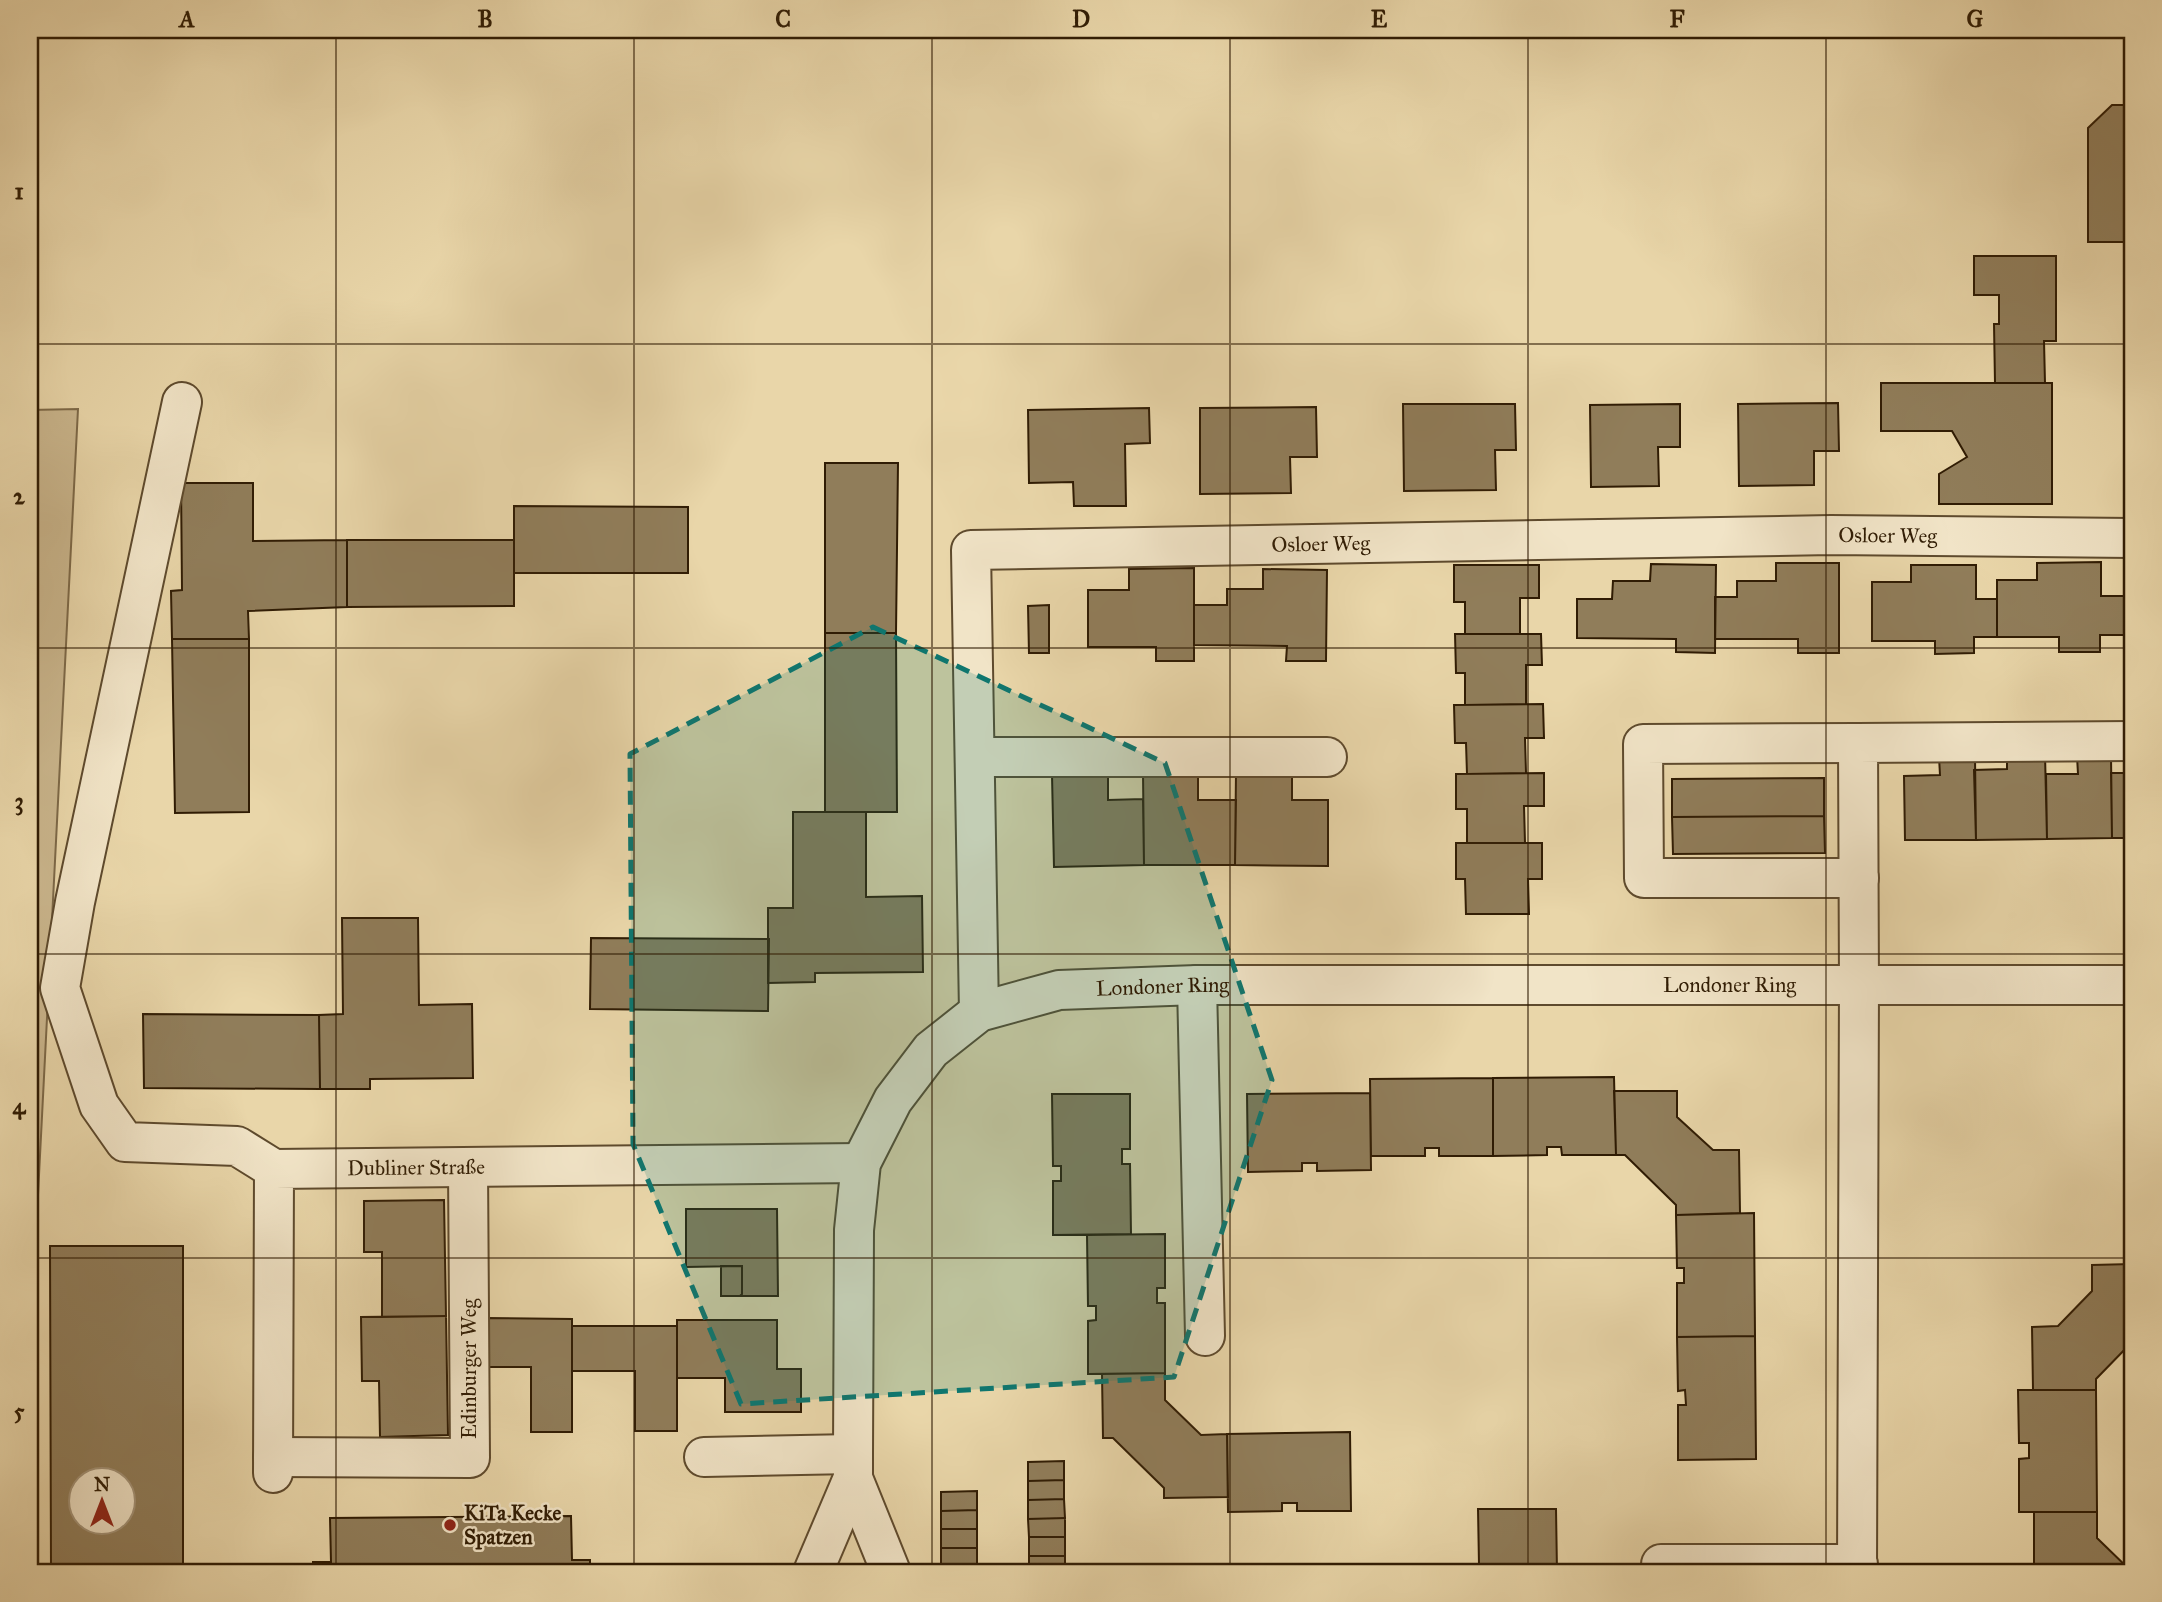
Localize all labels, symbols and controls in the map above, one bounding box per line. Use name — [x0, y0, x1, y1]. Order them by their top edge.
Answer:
text: A — [177, 5, 195, 33]
text: B — [477, 5, 493, 33]
text: C — [775, 5, 791, 33]
text: D — [1072, 5, 1090, 33]
text: E — [1371, 5, 1388, 33]
text: F — [1669, 5, 1685, 33]
text: G — [1967, 5, 1984, 33]
text: 1 — [14, 177, 24, 205]
text: 2 — [13, 482, 25, 510]
street label: Osloer Weg — [1838, 522, 1938, 549]
street label: Osloer Weg — [1271, 530, 1371, 558]
text: 3 — [14, 787, 24, 816]
street label: Londoner Ring — [1095, 972, 1229, 1002]
street label: Londoner Ring — [1663, 972, 1796, 998]
text: 4 — [13, 1092, 27, 1120]
street label: Dubliner Straße — [347, 1154, 485, 1181]
street label: Edinburger Weg — [456, 1299, 482, 1439]
text: 5 — [14, 1397, 25, 1425]
north arrow — [66, 1466, 136, 1536]
text: N — [94, 1473, 110, 1496]
place label: KiTa Kecke Spatzen — [464, 1500, 562, 1550]
marker: KiTa Kecke Spatzen — [442, 1517, 458, 1533]

